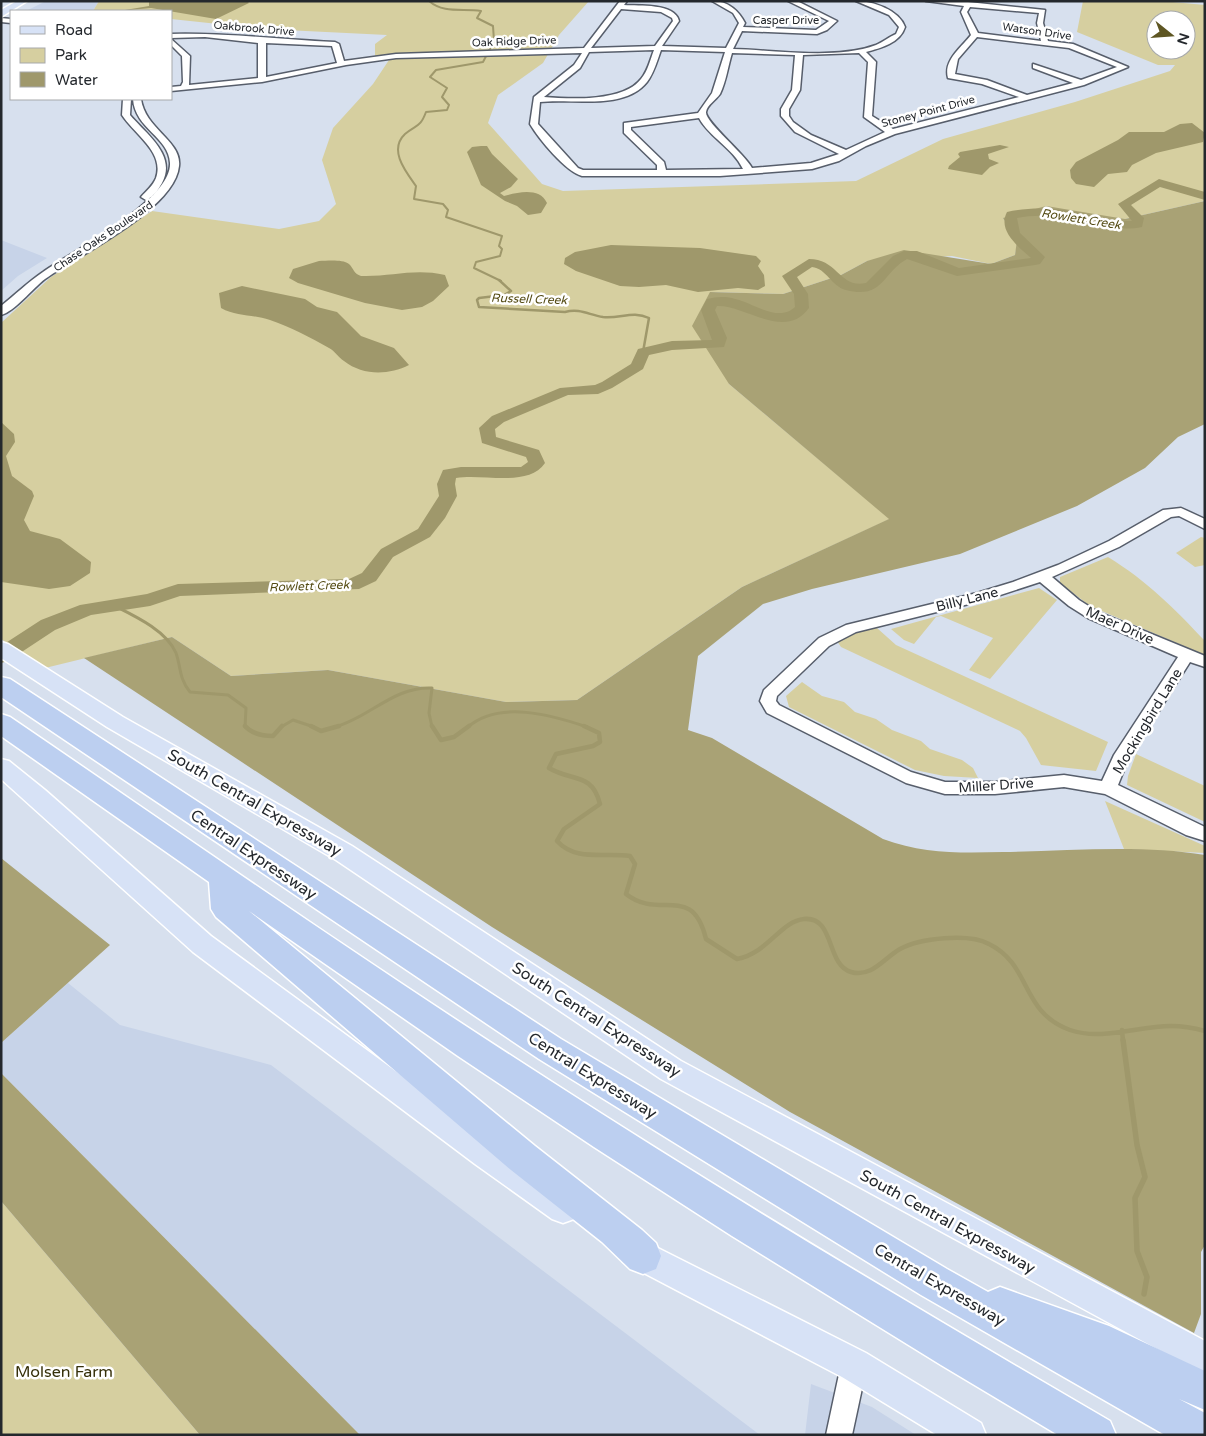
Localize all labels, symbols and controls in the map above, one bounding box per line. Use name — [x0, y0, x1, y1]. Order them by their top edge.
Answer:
legend — [10, 10, 172, 100]
north arrow — [1146, 10, 1196, 60]
street label: Casper Drive — [753, 14, 819, 27]
street label: Oakbrook Drive — [213, 18, 295, 39]
street label: Watson Drive — [1002, 20, 1072, 43]
text: Road — [55, 21, 93, 39]
text: N — [1173, 31, 1193, 47]
street label: Oak Ridge Drive — [472, 34, 556, 49]
text: Park — [55, 46, 87, 64]
text: Water — [55, 71, 98, 89]
street label: Stoney Point Drive — [880, 93, 976, 130]
street label: Chase Oaks Boulevard — [51, 198, 155, 274]
water label: Rowlett Creek — [1040, 206, 1123, 232]
water label: Russell Creek — [491, 291, 569, 307]
water label: Rowlett Creek — [269, 578, 351, 594]
street label: Billy Lane — [934, 584, 1000, 615]
street label: Maer Drive — [1083, 603, 1157, 648]
street label: Mockingbird Lane — [1109, 665, 1186, 777]
street label: South Central Expressway — [165, 744, 345, 860]
street label: Miller Drive — [958, 774, 1034, 797]
street label: Central Expressway — [187, 805, 321, 903]
street label: South Central Expressway — [509, 957, 685, 1081]
street label: Central Expressway — [525, 1028, 661, 1122]
street label: South Central Expressway — [856, 1165, 1039, 1279]
street label: Central Expressway — [870, 1239, 1009, 1331]
park label: Molsen Farm — [15, 1362, 113, 1382]

